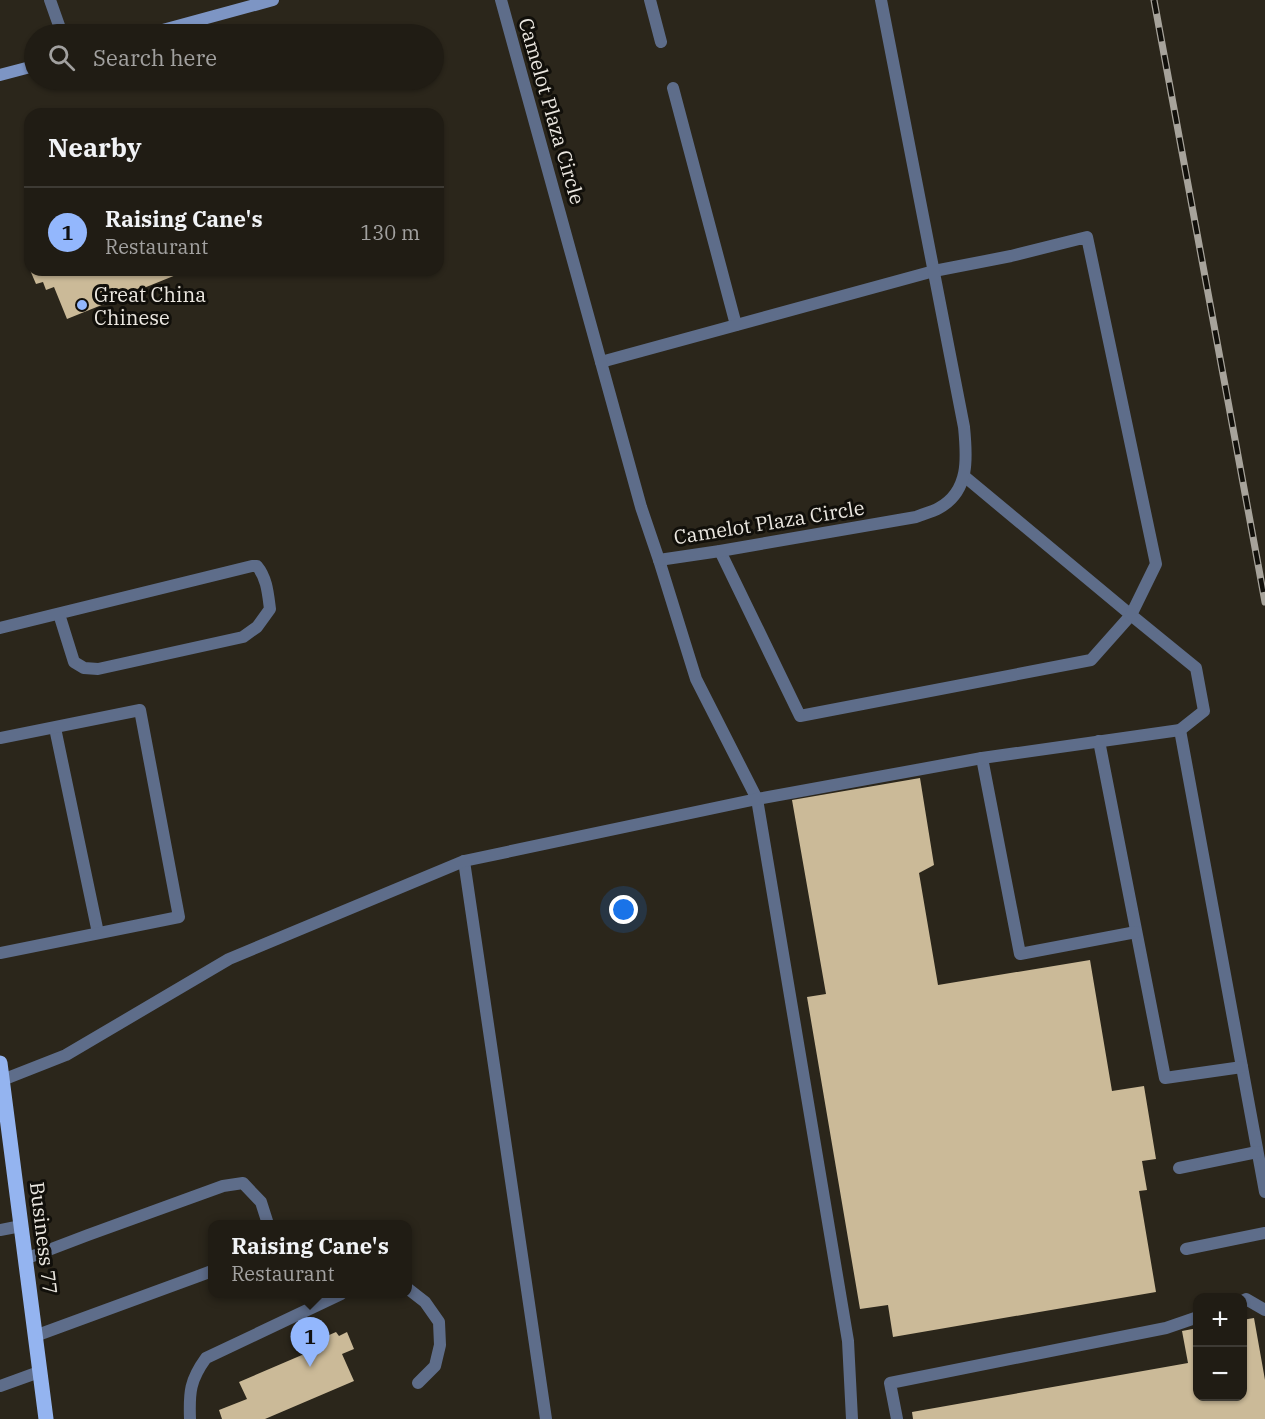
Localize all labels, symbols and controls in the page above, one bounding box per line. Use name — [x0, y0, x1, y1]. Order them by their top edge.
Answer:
street label: Camelot Plaza Circle — [512, 15, 592, 207]
search box — [24, 24, 444, 90]
icon: search — [45, 41, 78, 74]
text: Search here — [93, 43, 217, 72]
text: Nearby — [48, 130, 142, 164]
text: Raising Cane's — [105, 204, 263, 233]
text: 1 — [62, 219, 74, 246]
text: 130 m — [360, 219, 420, 246]
text: Restaurant — [105, 233, 208, 260]
place label: Great China Chinese — [94, 281, 206, 331]
marker: Great China Chinese — [75, 298, 89, 312]
street label: Camelot Plaza Circle — [672, 494, 866, 550]
your location — [609, 895, 638, 924]
street label: Business 77 — [24, 1180, 64, 1296]
popup — [208, 1220, 412, 1298]
text: Raising Cane's — [231, 1231, 389, 1260]
text: Restaurant — [231, 1260, 335, 1287]
map controls — [1193, 1293, 1247, 1401]
button: + — [1193, 1293, 1247, 1347]
pin: 1 — [290, 1318, 330, 1367]
button: − — [1193, 1347, 1247, 1401]

